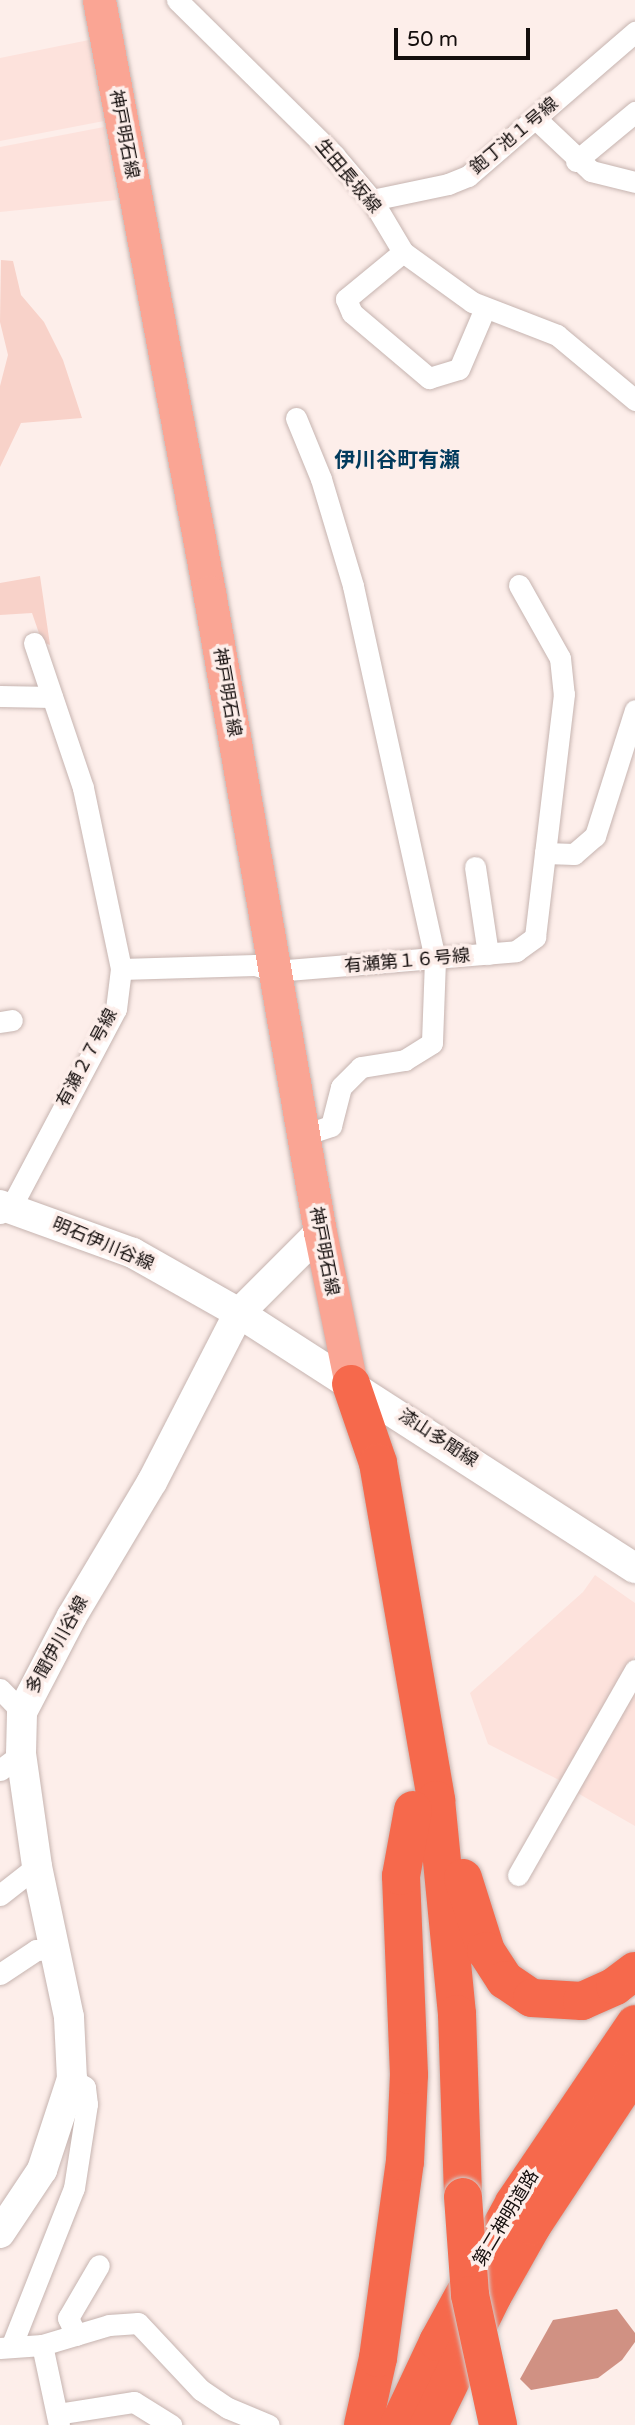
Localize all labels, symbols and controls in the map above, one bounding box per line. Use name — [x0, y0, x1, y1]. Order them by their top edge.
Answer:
scale bar — [397, 14, 534, 58]
text: 50 m — [407, 27, 458, 52]
street label: 神戸明石線 — [105, 88, 143, 180]
street label: 鉋丁池１号線 — [466, 93, 562, 179]
street label: 生田長坂線 — [311, 135, 385, 217]
district label: 伊川谷町有瀬 — [334, 448, 460, 474]
street label: 神戸明石線 — [209, 646, 245, 738]
street label: 有瀬第１６号線 — [343, 945, 471, 977]
street label: 有瀬２７号線 — [52, 1005, 122, 1111]
street label: 神戸明石線 — [305, 1205, 343, 1297]
street label: 明石伊川谷線 — [49, 1213, 157, 1275]
street label: 漆山多聞線 — [394, 1404, 482, 1472]
street label: 多聞伊川谷線 — [21, 1593, 93, 1697]
street label: 第二神明道路 — [469, 2166, 543, 2270]

